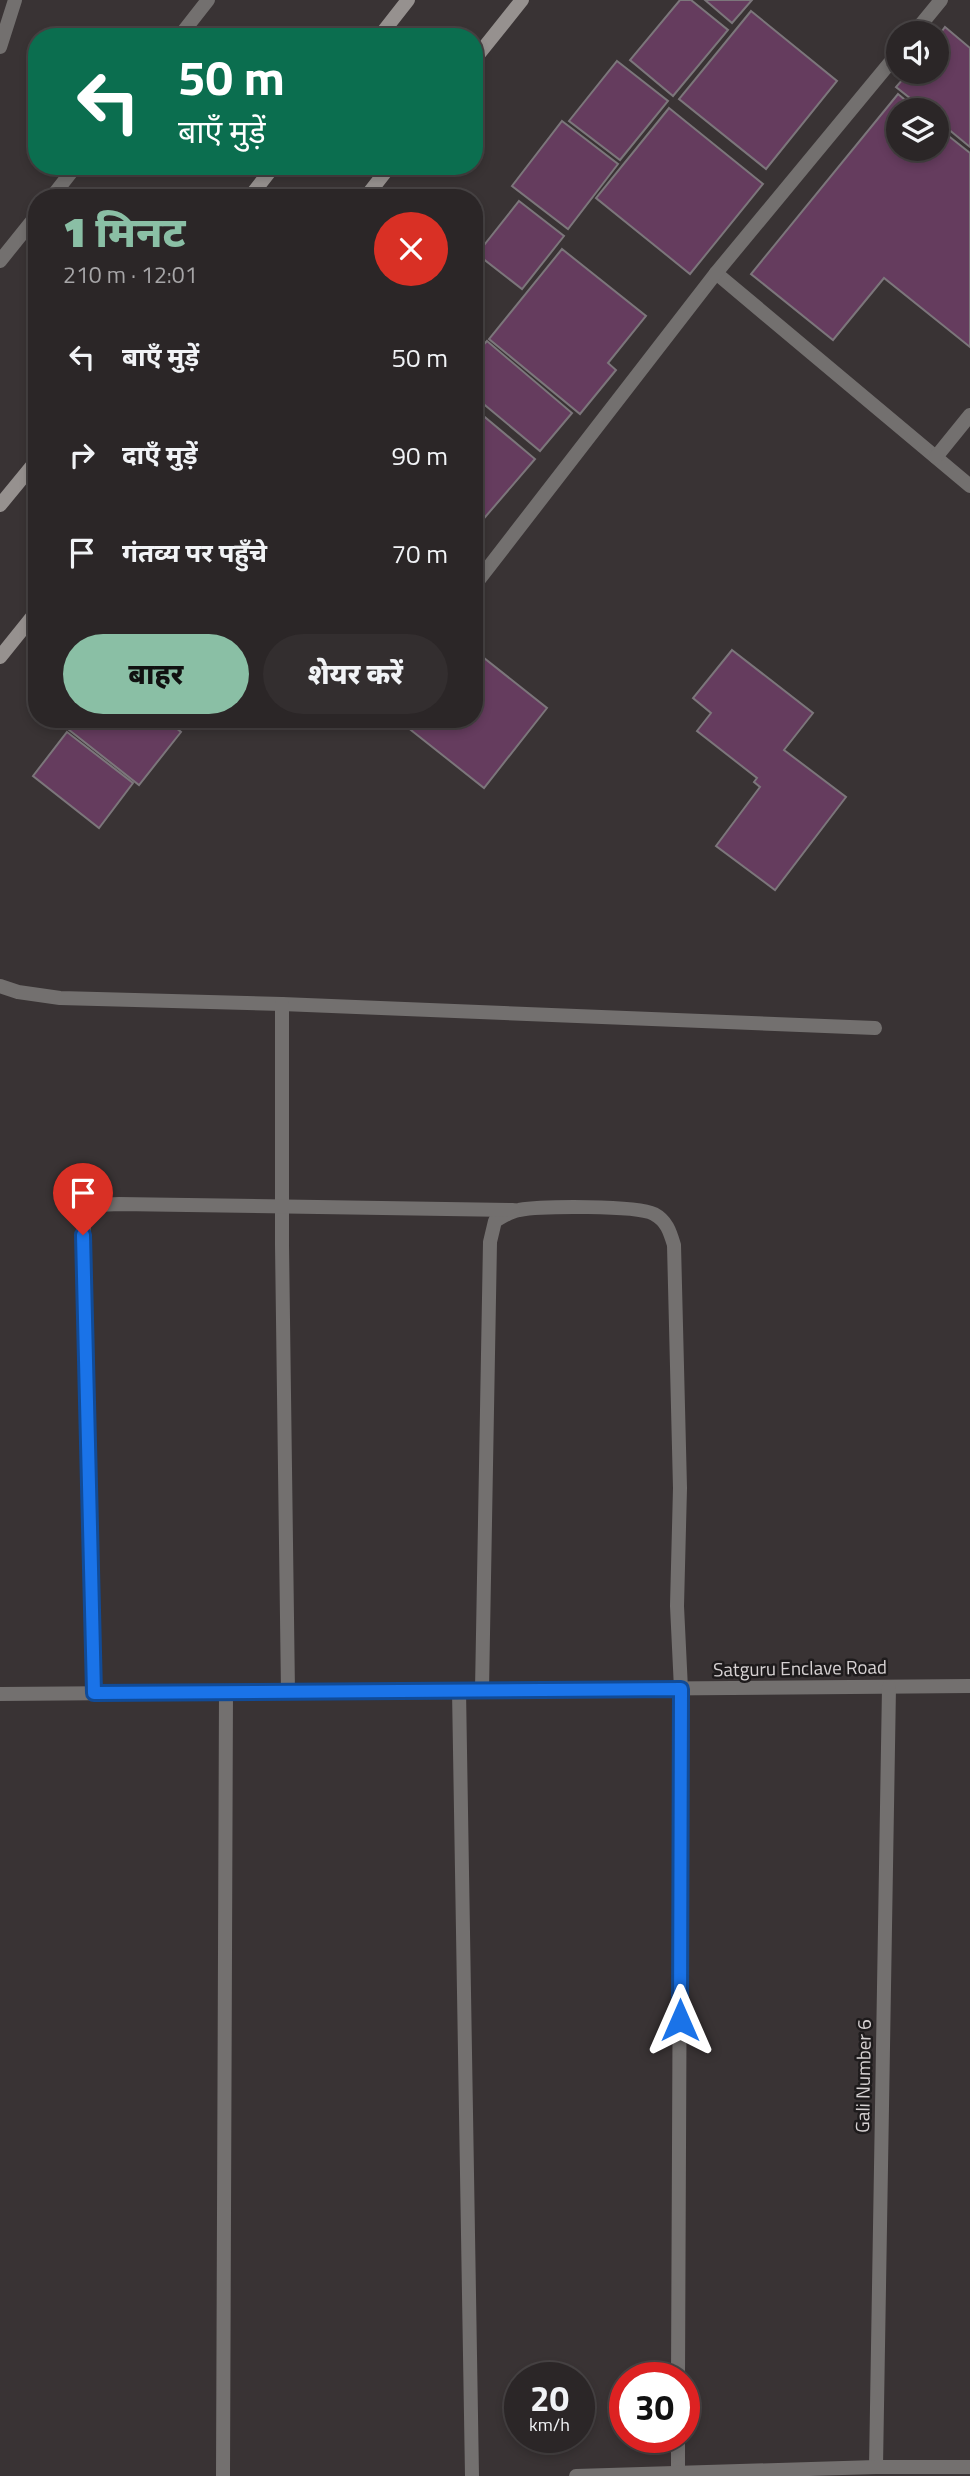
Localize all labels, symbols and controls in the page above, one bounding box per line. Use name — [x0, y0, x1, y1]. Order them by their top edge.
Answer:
map controls — [886, 21, 949, 161]
button: sound — [886, 21, 949, 84]
text: 50 m — [178, 39, 285, 114]
icon: left — [63, 56, 154, 147]
button: layers — [886, 98, 949, 161]
text: बाएँ मुड़ें — [178, 107, 266, 155]
text: 1 मिनट — [63, 199, 186, 263]
button: close — [374, 212, 448, 286]
text: 210 m · 12:01 — [63, 257, 198, 292]
text: बाएँ मुड़ें — [122, 337, 199, 376]
icon: left — [63, 338, 101, 376]
text: 50 m — [391, 338, 448, 377]
text: दाएँ मुड़ें — [122, 435, 198, 474]
icon: right — [63, 436, 101, 474]
text: 90 m — [391, 436, 448, 475]
text: गंतव्य पर पहुँचे — [122, 533, 267, 572]
icon: arrive — [63, 534, 101, 572]
text: 70 m — [391, 534, 448, 573]
button: बाहर — [63, 634, 249, 714]
button: शेयर करें — [263, 634, 448, 714]
pin — [53, 1163, 113, 1235]
icon: arrive — [64, 1174, 102, 1212]
street label: Satguru Enclave Road — [713, 1651, 887, 1684]
position arrow — [643, 1983, 717, 2057]
street label: Gali Number 6 — [847, 2019, 878, 2133]
speed limit sign: 30 — [609, 2362, 700, 2453]
text: 20 — [530, 2371, 569, 2425]
text: km/h — [529, 2411, 570, 2438]

